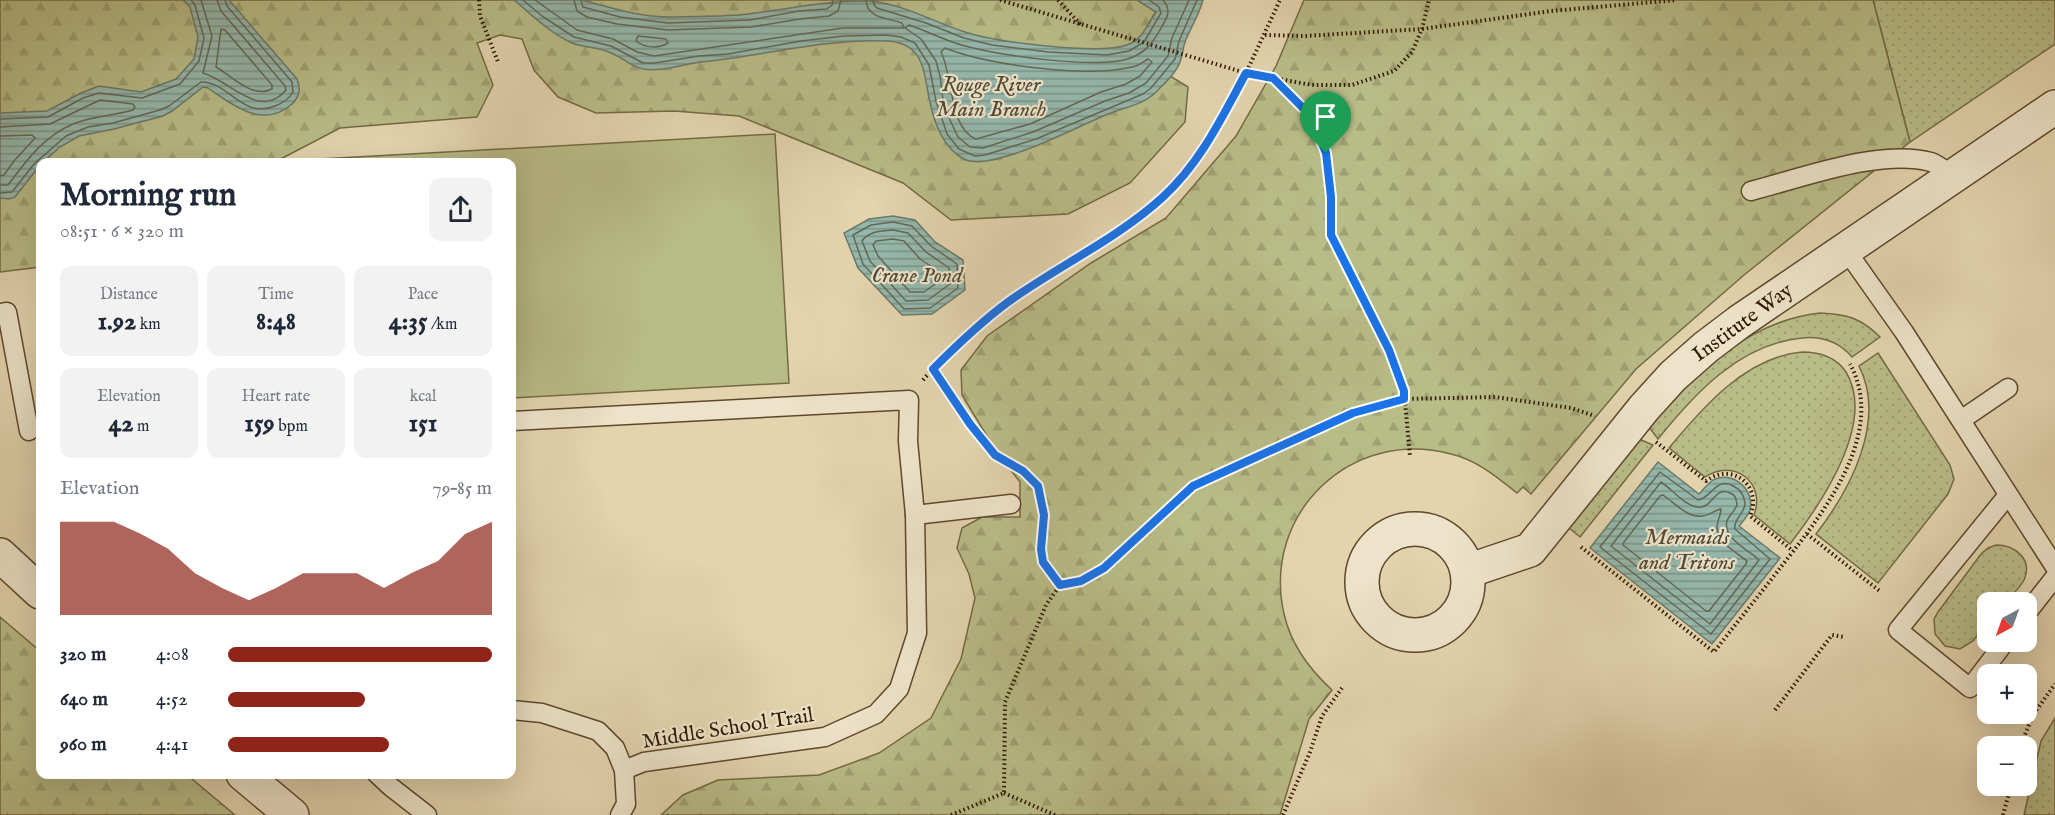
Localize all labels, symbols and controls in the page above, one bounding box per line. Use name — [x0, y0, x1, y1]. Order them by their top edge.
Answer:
water label: Rouge River Main Branch — [936, 71, 1046, 124]
pin — [1300, 91, 1351, 153]
icon: arrive — [1309, 100, 1342, 133]
text: Morning run — [60, 175, 236, 217]
button: share — [429, 178, 492, 241]
text: 08:51 · 6 × 320 m — [60, 219, 184, 244]
water label: Crane Pond — [871, 262, 964, 290]
street label: Institute Way — [1687, 277, 1799, 369]
text: Distance — [100, 285, 158, 305]
text: Time — [258, 285, 294, 305]
text: Pace — [408, 285, 438, 305]
text: 1.92 — [97, 305, 136, 338]
text: 8:48 — [256, 305, 296, 338]
text: 4:35 — [389, 305, 427, 338]
text: km — [136, 315, 161, 335]
text: /km — [427, 315, 457, 335]
text: Elevation — [97, 387, 161, 407]
text: Heart rate — [242, 387, 310, 407]
text: kcal — [410, 387, 436, 407]
text: 42 — [109, 407, 134, 440]
text: 159 — [244, 407, 275, 440]
text: 151 — [409, 407, 437, 440]
text: m — [134, 417, 149, 437]
text: bpm — [275, 417, 308, 437]
text: Elevation — [60, 476, 139, 501]
text: 79–85 m — [432, 476, 492, 501]
water label: Mermaids and Tritons — [1638, 524, 1736, 577]
north arrow — [1977, 592, 2037, 652]
map controls — [1977, 592, 2037, 796]
text: 320 m — [60, 642, 107, 667]
text: 4:08 — [156, 642, 189, 667]
button: + — [1977, 664, 2037, 724]
text: 640 m — [60, 687, 108, 712]
text: 4:52 — [156, 687, 188, 712]
street label: Middle School Trail — [640, 702, 816, 756]
text: 960 m — [60, 732, 107, 757]
text: 4:41 — [156, 732, 188, 757]
button: − — [1977, 736, 2037, 796]

